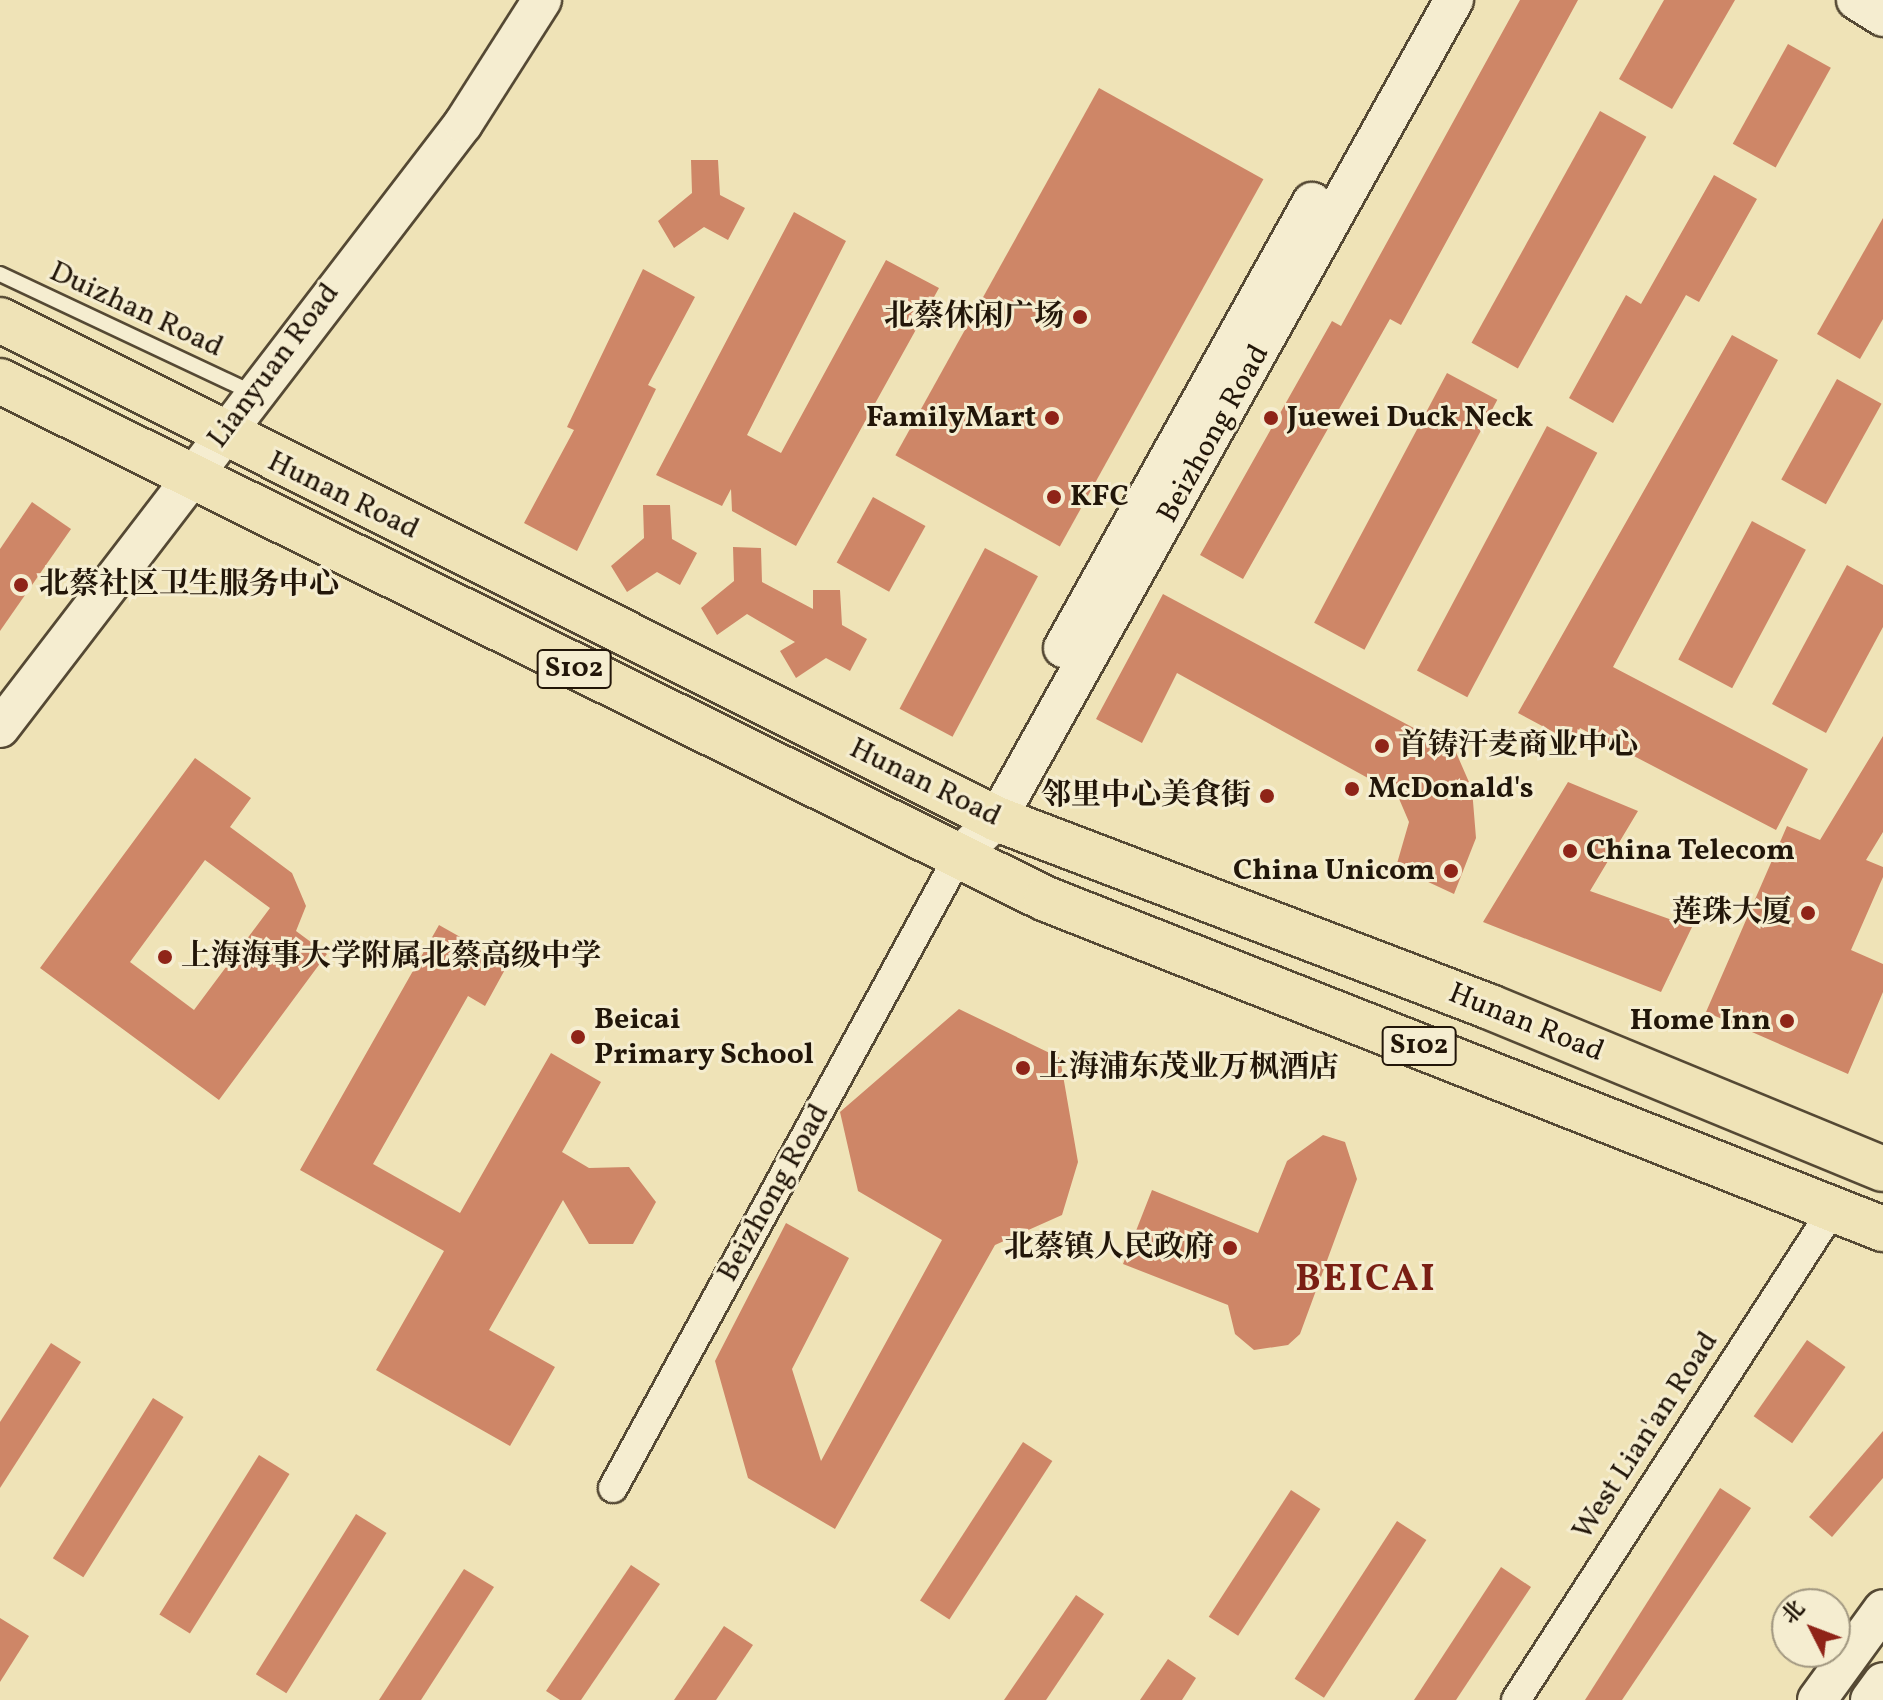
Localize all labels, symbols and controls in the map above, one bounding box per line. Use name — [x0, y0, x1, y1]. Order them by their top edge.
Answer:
street label: Duizhan Road — [43, 254, 229, 366]
street label: Lianyuan Road — [200, 276, 348, 456]
place label: 北蔡休闲广场 — [884, 299, 1064, 335]
marker: 北蔡休闲广场 — [1071, 308, 1089, 326]
street label: Beizhong Road — [1150, 339, 1278, 529]
place label: FamilyMart — [866, 400, 1036, 436]
place label: Juewei Duck Neck — [1287, 400, 1533, 436]
marker: FamilyMart — [1043, 409, 1061, 427]
marker: Juewei Duck Neck — [1262, 409, 1280, 427]
street label: Hunan Road — [261, 444, 425, 548]
place label: KFC — [1070, 479, 1129, 515]
marker: KFC — [1045, 488, 1063, 506]
place label: 北蔡社区卫生服务中心 — [39, 567, 339, 603]
marker: 北蔡社区卫生服务中心 — [10, 574, 32, 596]
road number: S102 — [536, 645, 612, 693]
place label: 首铸汗麦商业中心 — [1398, 728, 1638, 764]
street label: Hunan Road — [843, 731, 1007, 835]
marker: 首铸汗麦商业中心 — [1373, 737, 1391, 755]
place label: McDonald's — [1368, 771, 1534, 807]
place label: 邻里中心美食街 — [1041, 778, 1251, 814]
marker: McDonald's — [1343, 780, 1361, 798]
marker: 邻里中心美食街 — [1258, 787, 1276, 805]
place label: China Telecom — [1586, 833, 1796, 869]
marker: China Telecom — [1561, 842, 1579, 860]
place label: China Unicom — [1233, 853, 1435, 889]
marker: China Unicom — [1442, 862, 1460, 880]
place label: 莲珠大厦 — [1672, 895, 1792, 931]
marker: 莲珠大厦 — [1799, 904, 1817, 922]
place label: 上海海事大学附属北蔡高级中学 — [181, 939, 601, 975]
marker: 上海海事大学附属北蔡高级中学 — [156, 948, 174, 966]
street label: Hunan Road — [1443, 976, 1609, 1070]
place label: Beicai Primary School — [594, 1002, 814, 1072]
place label: Home Inn — [1630, 1003, 1771, 1039]
marker: Home Inn — [1778, 1012, 1796, 1030]
road number: S102 — [1381, 1022, 1457, 1070]
marker: Beicai Primary School — [569, 1028, 587, 1046]
place label: 上海浦东茂业万枫酒店 — [1039, 1050, 1339, 1086]
marker: 上海浦东茂业万枫酒店 — [1014, 1059, 1032, 1077]
street label: Beizhong Road — [710, 1098, 838, 1288]
place label: 北蔡镇人民政府 — [1004, 1230, 1214, 1266]
marker: 北蔡镇人民政府 — [1221, 1239, 1239, 1257]
district label: BEICAI — [1295, 1258, 1437, 1304]
street label: West Lian'an Road — [1565, 1325, 1727, 1547]
north arrow — [1771, 1588, 1851, 1668]
text: 北 — [1775, 1594, 1813, 1632]

